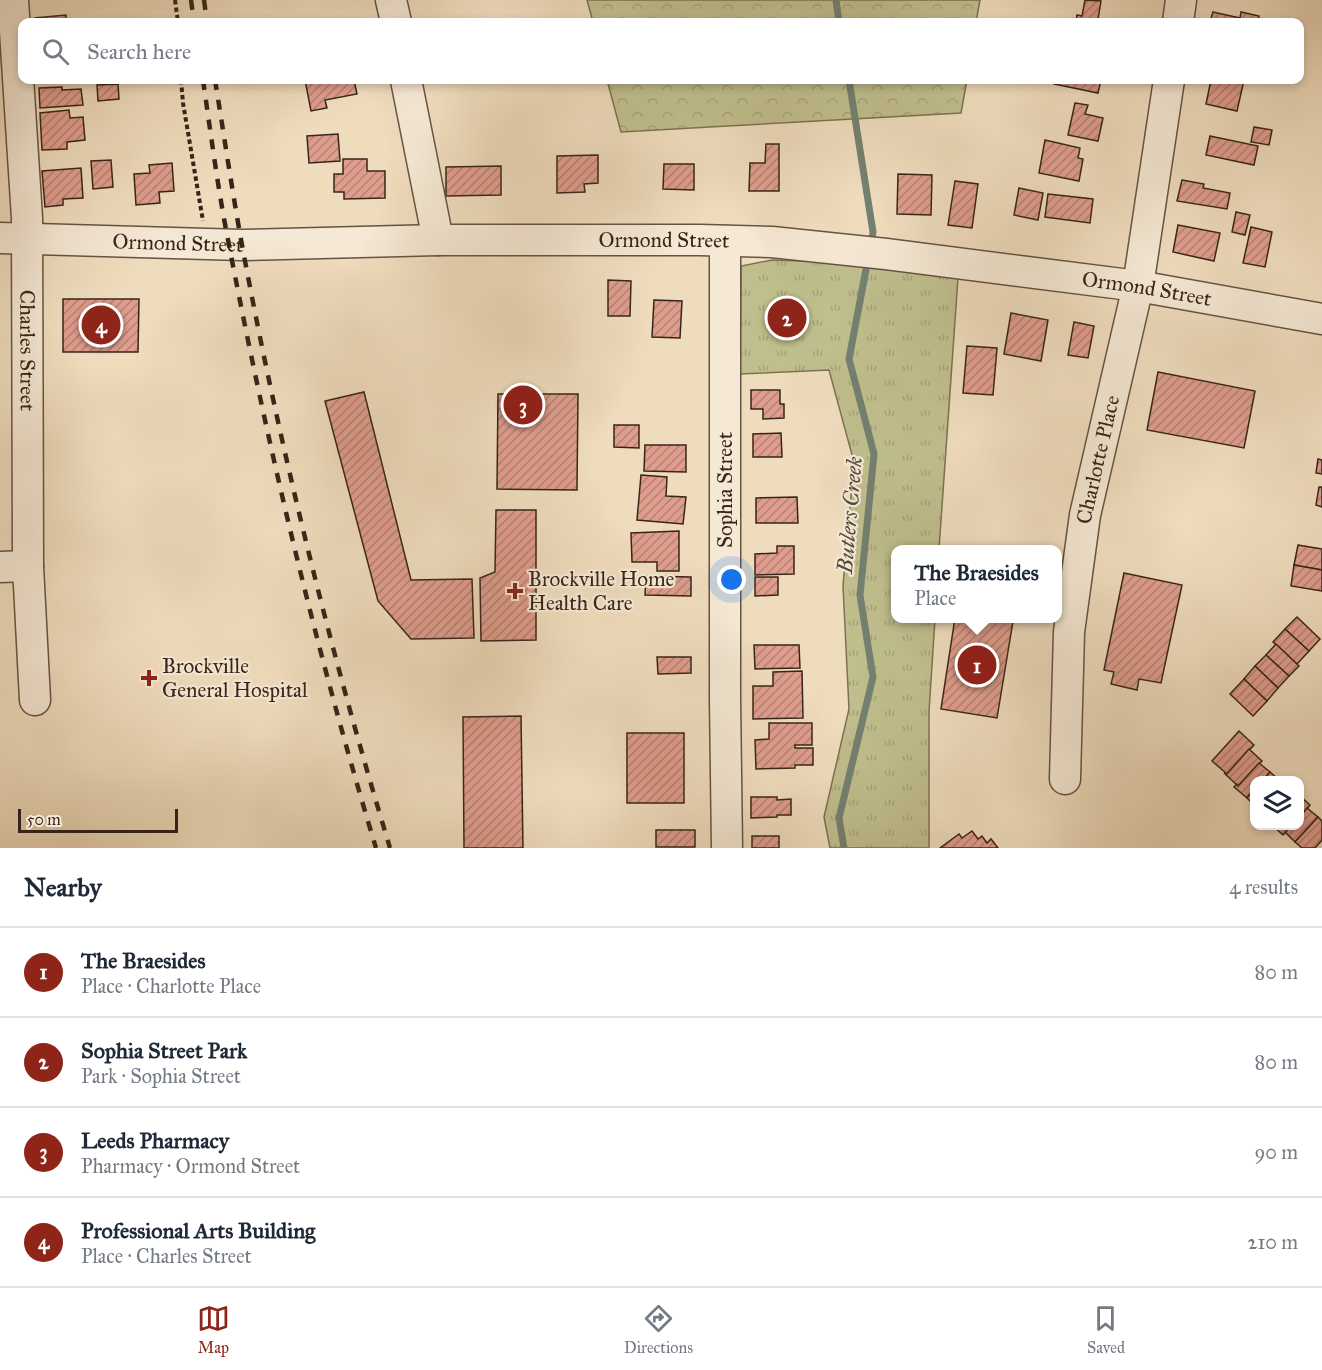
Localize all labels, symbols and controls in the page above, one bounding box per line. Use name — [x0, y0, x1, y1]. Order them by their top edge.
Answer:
search box — [18, 18, 1304, 84]
icon: search — [39, 35, 72, 68]
text: Search here — [87, 38, 191, 65]
street label: Ormond Street — [598, 227, 730, 254]
street label: Ormond Street — [112, 228, 244, 258]
street label: Ormond Street — [1081, 266, 1214, 312]
street label: Charles Street — [14, 290, 41, 412]
pin: 2 — [768, 296, 806, 340]
pin: 4 — [82, 302, 120, 348]
pin: 3 — [504, 382, 542, 428]
street label: Charlotte Place — [1071, 392, 1125, 525]
street label: Sophia Street — [712, 431, 738, 548]
water label: Butlers Creek — [831, 455, 868, 576]
popup — [891, 545, 1062, 623]
text: The Braesides — [914, 559, 1039, 586]
your location — [717, 565, 746, 594]
place label: Brockville Home Health Care — [528, 566, 675, 616]
marker: Brockville Home Health Care — [506, 582, 524, 600]
text: Place — [914, 586, 956, 610]
pin: 1 — [958, 642, 996, 688]
place label: Brockville General Hospital — [162, 653, 308, 703]
marker: Brockville General Hospital — [140, 669, 158, 687]
map controls — [1250, 776, 1304, 830]
button: layers — [1250, 776, 1304, 830]
scale bar — [18, 806, 178, 834]
text: 50 m — [27, 810, 61, 829]
text: Nearby — [24, 871, 102, 903]
text: 4 results — [1229, 875, 1298, 899]
text: The Braesides — [81, 947, 206, 974]
text: 1 — [40, 960, 47, 984]
text: 80 m — [1255, 960, 1298, 984]
text: Place · Charlotte Place — [81, 974, 261, 998]
text: Sophia Street Park — [81, 1037, 247, 1064]
text: 2 — [39, 1050, 48, 1074]
text: 80 m — [1255, 1050, 1298, 1074]
text: Park · Sophia Street — [81, 1064, 241, 1088]
text: Leeds Pharmacy — [81, 1127, 229, 1154]
text: 3 — [40, 1140, 48, 1164]
text: 90 m — [1255, 1140, 1298, 1164]
text: Pharmacy · Ormond Street — [81, 1154, 300, 1178]
text: Professional Arts Building — [81, 1217, 315, 1244]
text: 4 — [38, 1230, 49, 1254]
text: 210 m — [1248, 1230, 1298, 1254]
text: Place · Charles Street — [81, 1244, 252, 1268]
tab: Map — [197, 1302, 230, 1357]
tab: Directions — [624, 1302, 693, 1357]
tab: Saved — [1087, 1302, 1125, 1357]

